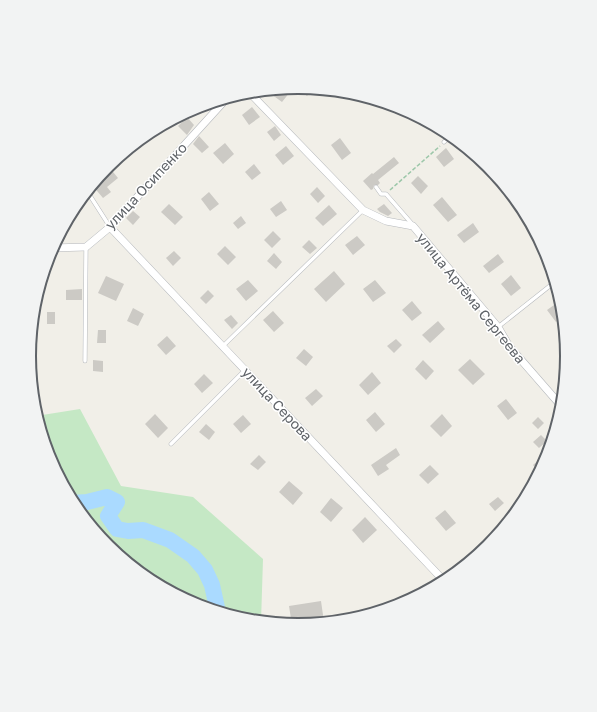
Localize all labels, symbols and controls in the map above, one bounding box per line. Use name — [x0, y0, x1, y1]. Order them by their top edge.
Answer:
street label: улица Осипенко — [101, 139, 190, 233]
street label: улица Артёма Сергеева — [413, 229, 529, 366]
street label: улица Серова — [239, 363, 316, 444]

